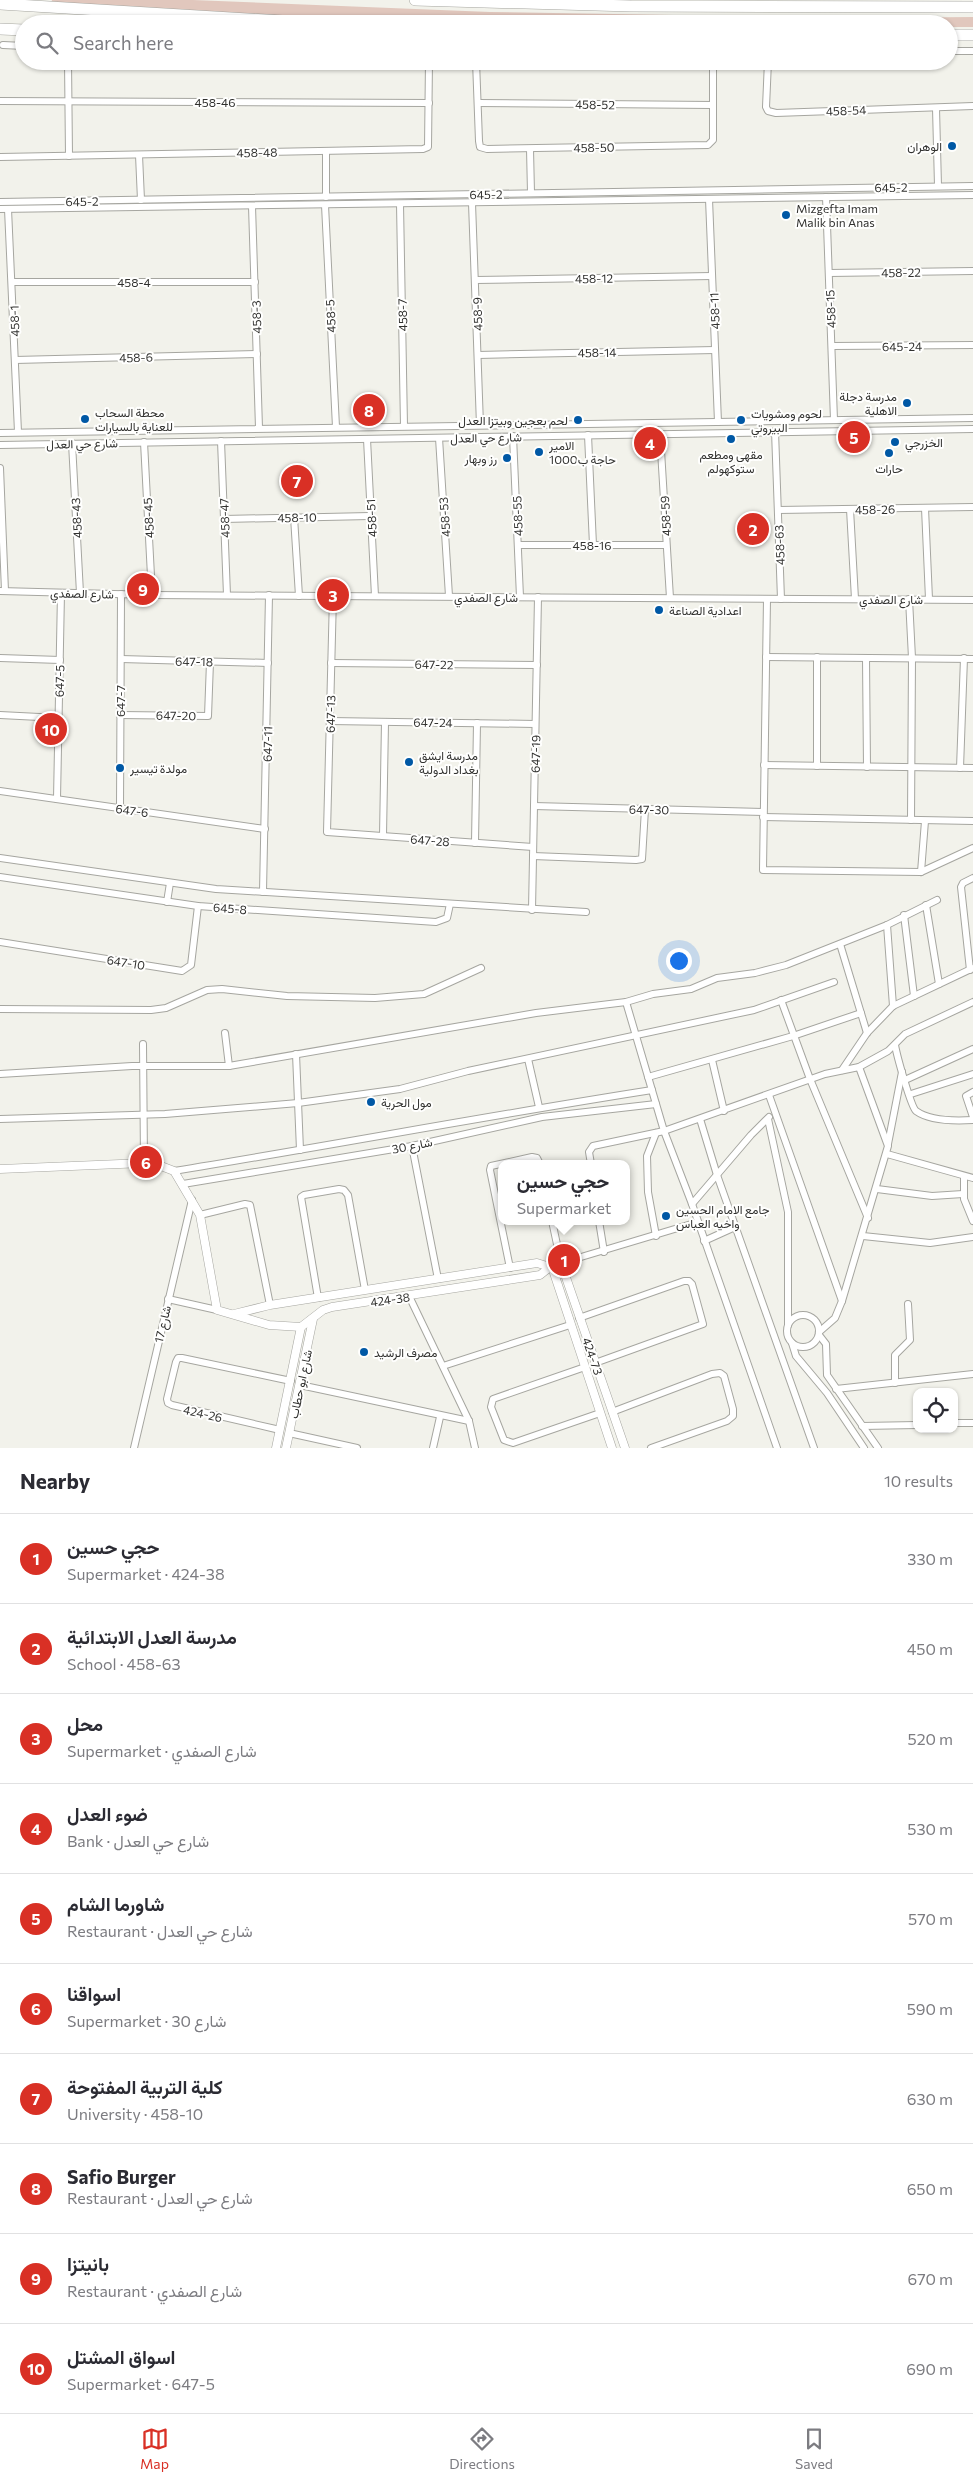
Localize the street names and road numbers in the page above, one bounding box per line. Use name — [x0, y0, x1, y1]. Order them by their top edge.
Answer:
street label: 458-46 — [195, 95, 235, 109]
street label: 458-52 — [575, 97, 615, 111]
street label: 458-54 — [825, 102, 867, 118]
street label: 458-50 — [573, 140, 615, 154]
street label: 458-48 — [236, 145, 278, 159]
street label: 645-2 — [874, 180, 908, 194]
street label: 645-2 — [469, 187, 503, 201]
street label: 645-2 — [65, 194, 99, 208]
street label: 458-22 — [881, 265, 921, 279]
street label: 458-12 — [575, 271, 614, 285]
street label: 458-4 — [117, 275, 151, 289]
street label: 458-15 — [822, 289, 838, 328]
street label: 458-11 — [706, 292, 722, 330]
street label: 458-9 — [469, 297, 485, 331]
street label: 458-7 — [395, 298, 409, 332]
street label: 458-5 — [322, 299, 338, 333]
street label: 458-3 — [248, 300, 264, 334]
street label: 458-1 — [6, 305, 22, 337]
street label: 645-24 — [882, 339, 922, 353]
street label: 458-14 — [577, 345, 617, 359]
street label: 458-6 — [119, 350, 153, 364]
street label: شارع حي العدل — [450, 429, 522, 449]
street label: شارع حي العدل — [46, 435, 118, 455]
street label: 458-59 — [657, 495, 673, 537]
street label: 458-53 — [436, 496, 452, 538]
street label: 458-55 — [509, 496, 525, 536]
street label: 458-43 — [68, 497, 84, 539]
street label: 458-45 — [140, 497, 156, 539]
street label: 458-47 — [216, 498, 232, 538]
street label: 458-51 — [363, 498, 379, 538]
street label: 458-26 — [855, 502, 895, 516]
street label: 458-10 — [277, 510, 317, 524]
street label: 458-63 — [771, 524, 787, 566]
street label: 458-16 — [573, 538, 611, 552]
street label: شارع الصفدي — [50, 585, 114, 605]
street label: شارع الصفدي — [454, 590, 518, 608]
street label: شارع الصفدي — [859, 592, 923, 610]
street label: 647-18 — [175, 654, 213, 668]
street label: 647-22 — [414, 657, 454, 671]
street label: 647-5 — [52, 665, 66, 697]
street label: 647-7 — [113, 685, 127, 717]
street label: 647-13 — [323, 695, 337, 733]
street label: 647-20 — [156, 708, 196, 722]
street label: 647-24 — [413, 715, 453, 729]
street label: 647-11 — [260, 726, 274, 762]
street label: 647-19 — [528, 735, 542, 773]
street label: 647-6 — [115, 801, 149, 819]
street label: 647-30 — [629, 802, 669, 816]
street label: 647-28 — [410, 832, 450, 848]
street label: 645-8 — [213, 900, 247, 916]
street label: 647-10 — [106, 952, 146, 972]
street label: شارع 30 — [390, 1134, 434, 1159]
street label: 424-38 — [369, 1289, 411, 1309]
street label: شارع 17 — [151, 1304, 176, 1345]
street label: 424-73 — [580, 1335, 606, 1377]
street label: شارع ابو حطاب — [286, 1348, 317, 1420]
street label: 424-26 — [182, 1402, 224, 1424]

